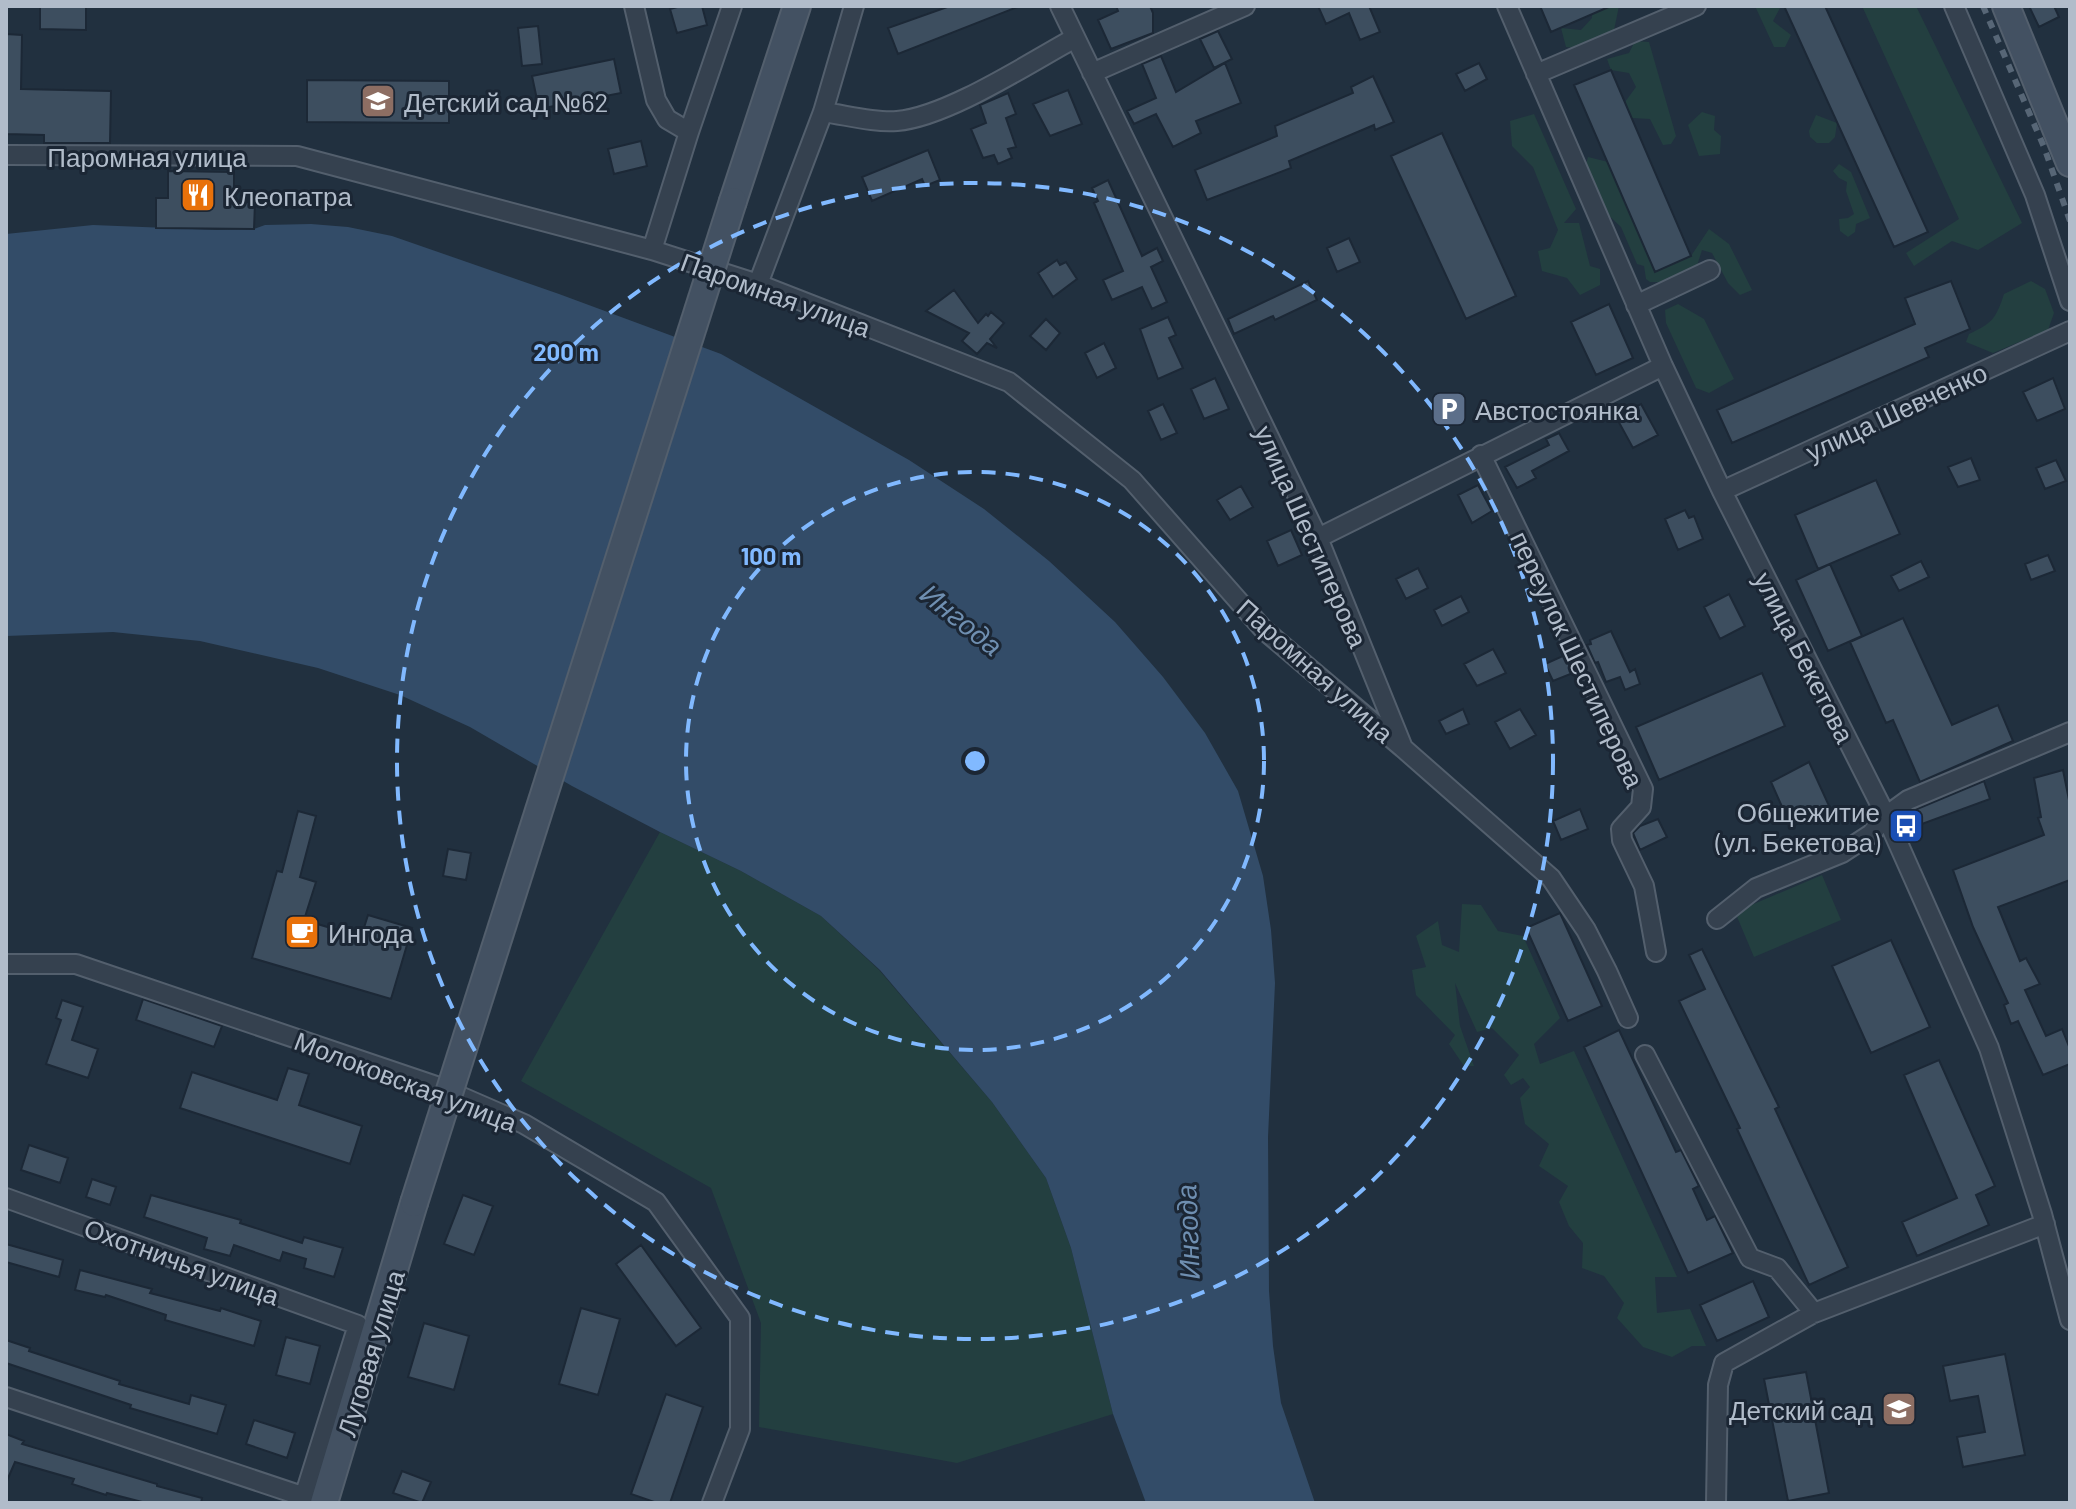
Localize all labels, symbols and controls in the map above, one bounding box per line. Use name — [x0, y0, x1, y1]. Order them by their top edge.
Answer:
school or university icon: Детский сад №62 — [359, 82, 397, 120]
place label: Детский сад №62 — [404, 86, 609, 117]
street label: Паромная улица — [47, 141, 247, 172]
restaurant icon: Клеопатра — [179, 176, 217, 214]
place label: Клеопатра — [224, 180, 353, 211]
street label: Паромная улица — [677, 245, 876, 343]
text: 200 m — [533, 337, 599, 366]
street label: улица Шевченко — [1801, 356, 1991, 466]
parking icon: Австостоянка — [1430, 390, 1468, 428]
place label: Австостоянка — [1475, 394, 1639, 425]
street label: улица Шестиперова — [1249, 420, 1375, 652]
street label: переулок Шестиперова — [1505, 526, 1651, 793]
text: 100 m — [741, 541, 801, 570]
street label: улица Бекетова — [1749, 566, 1862, 748]
water label: Ингода — [914, 576, 1010, 662]
street label: Паромная улица — [1231, 592, 1401, 749]
centre of rings — [961, 747, 989, 775]
place label: Общежитие (ул. Бекетова) — [1715, 796, 1880, 857]
bus stop icon: Общежитие (ул. Бекетова) — [1887, 807, 1925, 845]
cafe icon: Ингода — [283, 913, 321, 951]
place label: Ингода — [328, 917, 414, 948]
street label: Молоковская улица — [290, 1024, 522, 1138]
water label: Ингода — [1168, 1184, 1206, 1280]
street label: Охотничья улица — [80, 1211, 284, 1311]
street label: Луговая улица — [330, 1265, 410, 1440]
school or university icon: Детский сад — [1880, 1390, 1918, 1428]
place label: Детский сад — [1729, 1394, 1873, 1425]

